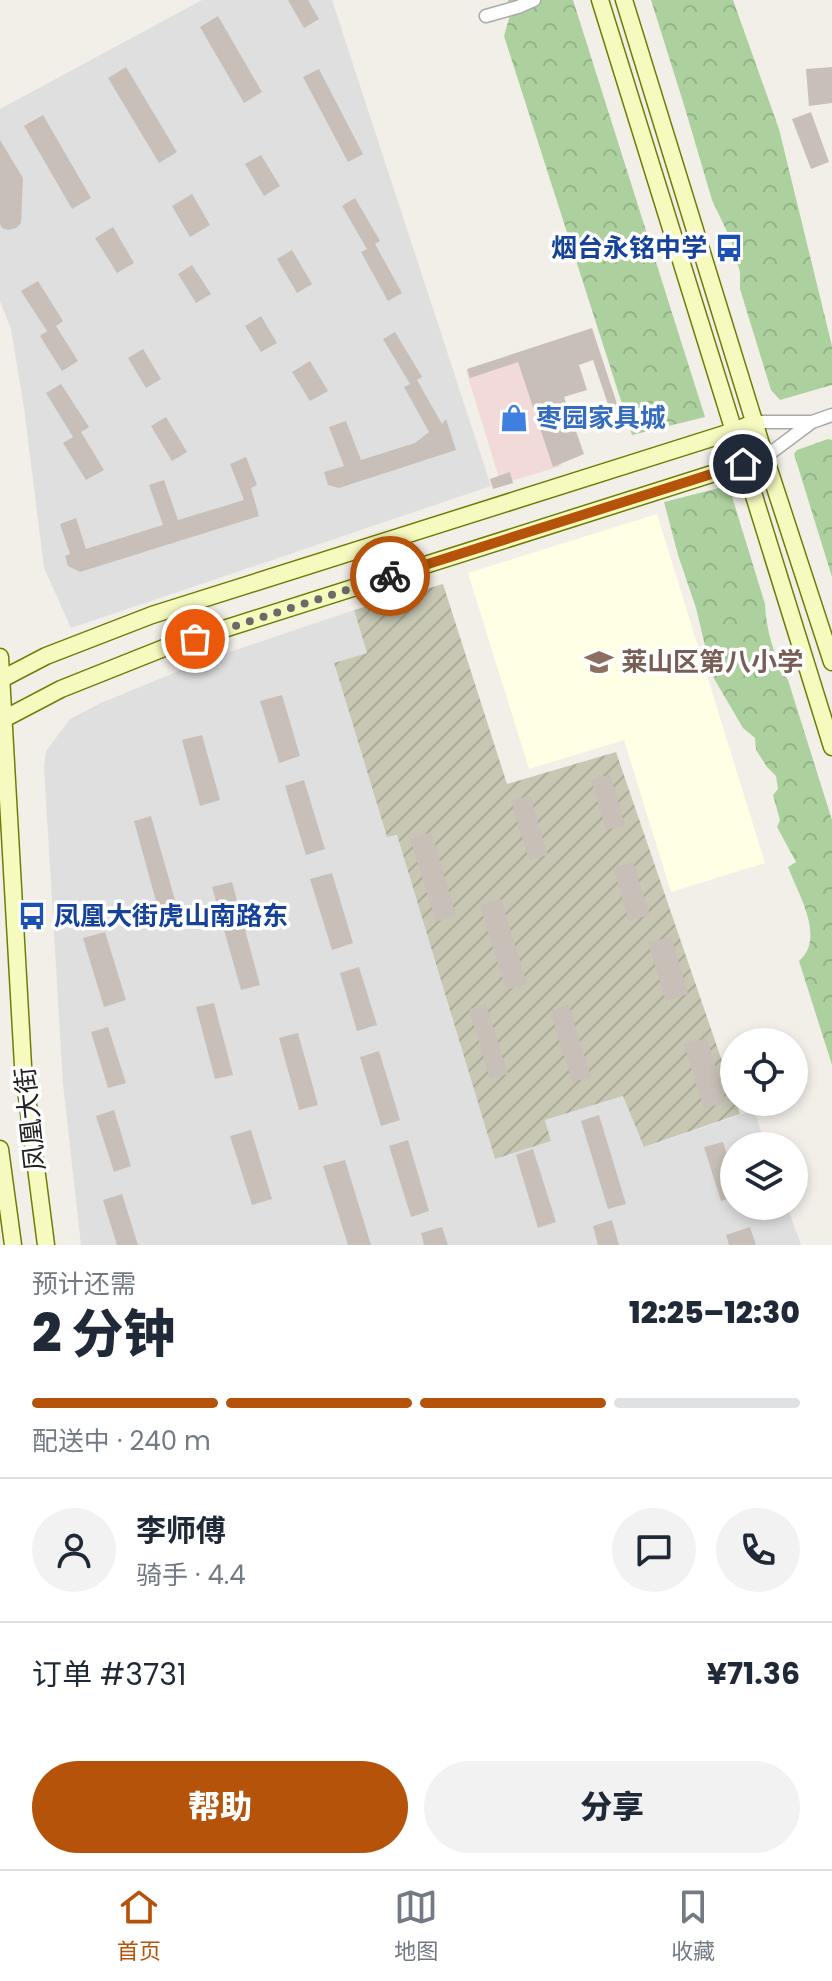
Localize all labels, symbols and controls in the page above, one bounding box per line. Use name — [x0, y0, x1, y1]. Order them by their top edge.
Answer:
place label: 烟台永铭中学 — [551, 230, 707, 266]
bus stop icon: 烟台永铭中学 — [714, 233, 744, 263]
place label: 枣园家具城 — [536, 400, 666, 436]
shop icon: 枣园家具城 — [499, 403, 529, 433]
pin — [709, 430, 777, 498]
icon: home — [721, 442, 765, 486]
courier — [350, 536, 430, 616]
icon: bike — [368, 554, 412, 598]
pin — [161, 605, 229, 673]
icon: bag — [173, 617, 217, 661]
place label: 莱山区第八小学 — [621, 644, 803, 680]
school or university icon: 莱山区第八小学 — [584, 647, 614, 677]
place label: 凤凰大街虎山南路东 — [54, 898, 288, 934]
bus stop icon: 凤凰大街虎山南路东 — [17, 901, 47, 931]
map controls — [720, 1028, 808, 1220]
button: locate — [720, 1028, 808, 1116]
street label: 凤凰大街 — [7, 1065, 53, 1173]
button: layers — [720, 1132, 808, 1220]
text: 预计还需 — [32, 1266, 136, 1302]
text: 12:25–12:30 — [629, 1291, 800, 1334]
text: 2 分钟 — [32, 1297, 176, 1370]
text: 配送中 · 240 m — [32, 1423, 211, 1459]
button: person — [32, 1508, 116, 1592]
button: chat — [612, 1508, 696, 1592]
button: phone — [716, 1508, 800, 1592]
text: 李师傅 — [136, 1509, 226, 1552]
text: 骑手 · 4.4 — [136, 1557, 246, 1593]
text: ¥71.36 — [707, 1652, 800, 1695]
text: 订单 #3731 — [32, 1653, 187, 1696]
button: 帮助 — [32, 1761, 408, 1853]
button: 分享 — [424, 1761, 800, 1853]
tab: 首页 — [117, 1885, 161, 1968]
tab: 地图 — [394, 1885, 438, 1968]
tab: 收藏 — [671, 1885, 715, 1968]

